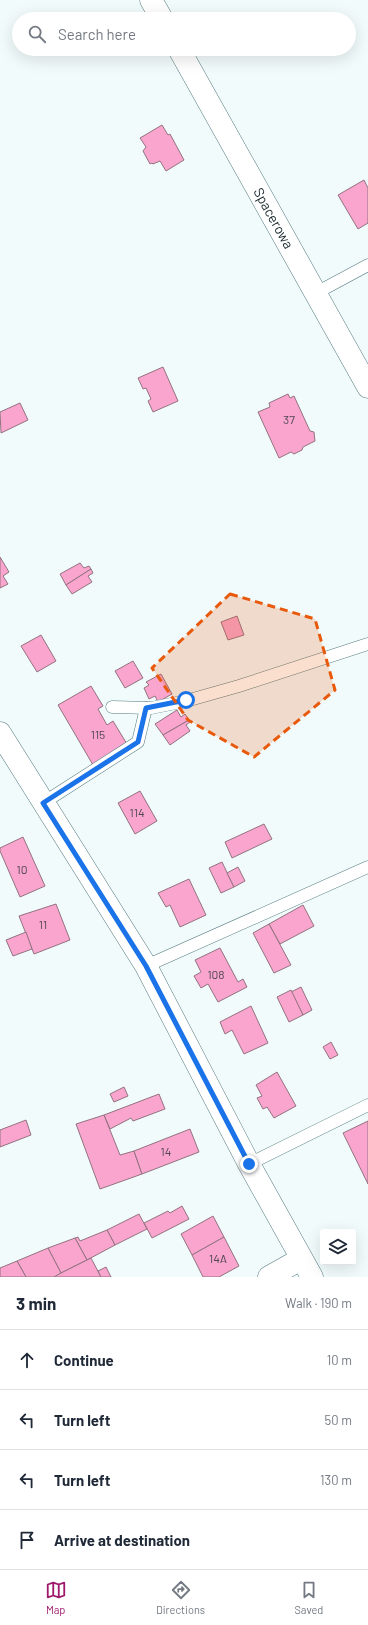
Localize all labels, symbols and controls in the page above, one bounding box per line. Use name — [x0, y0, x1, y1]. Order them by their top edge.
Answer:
search box — [12, 12, 356, 56]
icon: search — [26, 23, 48, 45]
text: Search here — [58, 25, 136, 43]
street label: Spacerowa — [250, 184, 298, 252]
house number: 37 — [283, 412, 295, 426]
route start — [177, 691, 195, 709]
house number: 115 — [91, 727, 105, 741]
house number: 114 — [129, 805, 145, 819]
house number: 10 — [17, 862, 27, 876]
house number: 11 — [39, 917, 47, 931]
house number: 108 — [207, 967, 225, 981]
house number: 14 — [161, 1144, 171, 1158]
route end — [240, 1155, 258, 1173]
map controls — [320, 1229, 356, 1265]
button: layers — [320, 1229, 356, 1265]
house number: 14A — [209, 1251, 227, 1265]
text: 3 min — [16, 1293, 56, 1313]
text: Walk · 190 m — [285, 1295, 352, 1311]
icon: ahead — [16, 1349, 38, 1371]
text: Continue — [54, 1351, 114, 1369]
text: 10 m — [327, 1352, 352, 1368]
icon: left — [16, 1409, 38, 1431]
text: Turn left — [54, 1411, 110, 1429]
text: 50 m — [325, 1412, 352, 1428]
icon: left — [16, 1469, 38, 1491]
text: Turn left — [54, 1471, 110, 1489]
text: 130 m — [320, 1472, 352, 1488]
icon: arrive — [16, 1529, 38, 1551]
text: Arrive at destination — [54, 1531, 190, 1549]
tab: Map — [45, 1579, 67, 1616]
tab: Directions — [156, 1579, 205, 1616]
tab: Saved — [294, 1579, 323, 1616]

